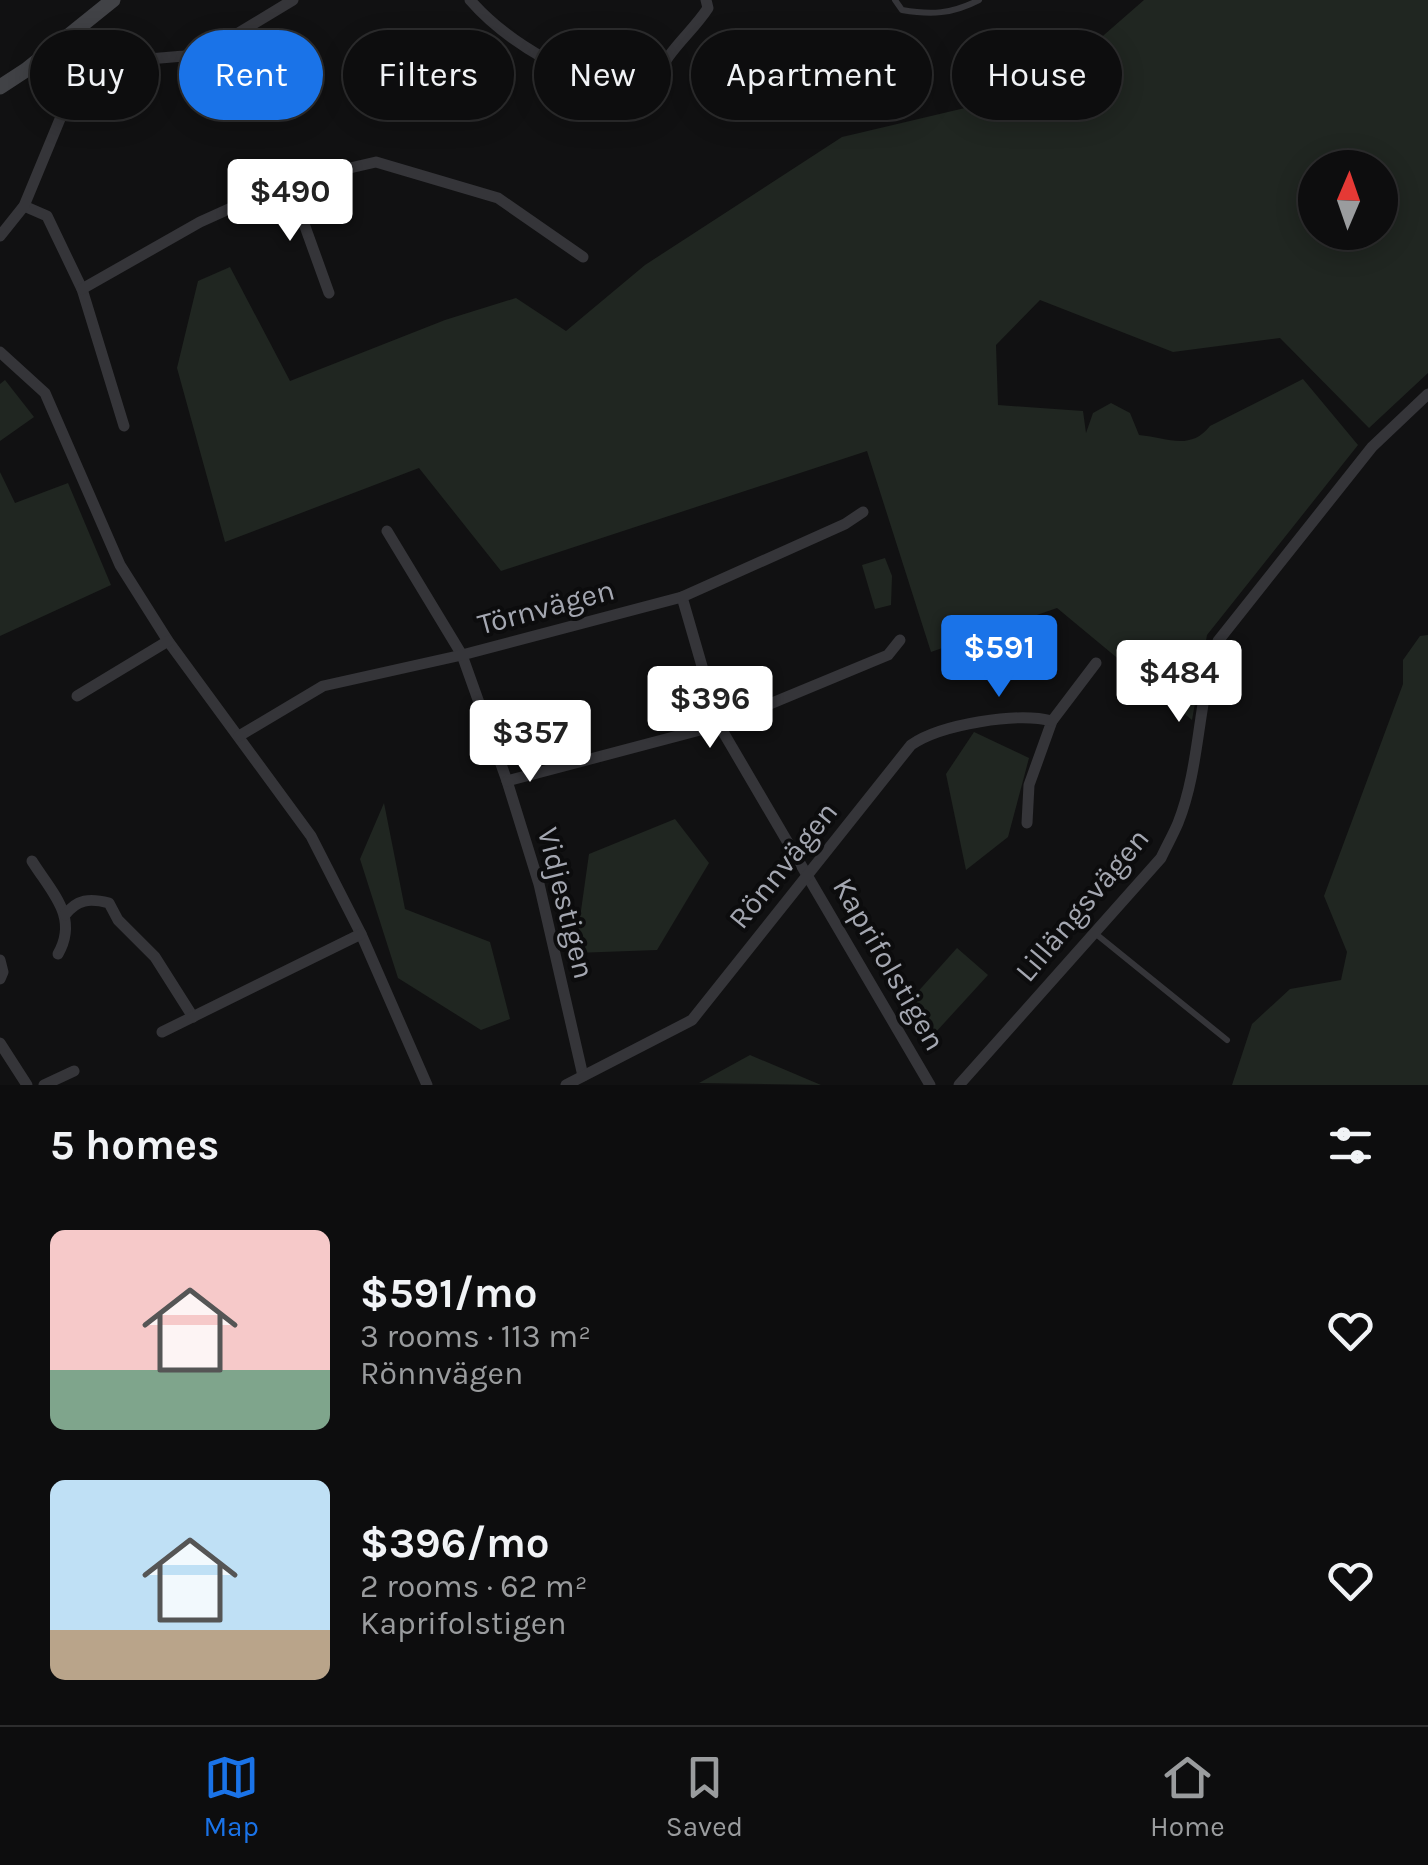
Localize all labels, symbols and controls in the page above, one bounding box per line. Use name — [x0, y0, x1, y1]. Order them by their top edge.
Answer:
chip: Buy — [30, 30, 159, 120]
chip: Rent — [179, 30, 323, 120]
chip: Filters — [343, 30, 514, 120]
chip: New — [534, 30, 671, 120]
chip: Apartment — [691, 30, 932, 120]
chip: House — [952, 30, 1122, 120]
north arrow — [1298, 150, 1398, 250]
map controls — [1298, 150, 1398, 250]
pin: $490 — [231, 159, 349, 244]
text: $490 — [250, 173, 330, 210]
street label: Törnvägen — [474, 571, 618, 643]
pin: $591 — [940, 615, 1058, 700]
text: $591 — [963, 629, 1035, 666]
pin: $484 — [1120, 640, 1238, 725]
text: $484 — [1139, 654, 1219, 691]
pin: $396 — [651, 666, 769, 751]
text: $396 — [670, 680, 750, 717]
pin: $357 — [471, 700, 589, 785]
text: $357 — [492, 714, 568, 751]
street label: Rönnvägen — [721, 794, 845, 936]
street label: Lillängsvägen — [1007, 821, 1157, 989]
street label: Vidjestigen — [530, 824, 602, 982]
street label: Kaprifolstigen — [825, 871, 953, 1057]
icon: filters — [1323, 1118, 1378, 1173]
text: 5 homes — [50, 1120, 219, 1170]
text: $591/mo — [360, 1268, 537, 1318]
icon: home — [130, 1270, 250, 1390]
icon: heart — [1323, 1303, 1378, 1358]
text: 3 rooms · 113 m² — [360, 1318, 591, 1355]
text: Rönnvägen — [360, 1355, 523, 1392]
text: $396/mo — [360, 1518, 550, 1568]
icon: home — [130, 1520, 250, 1640]
icon: heart — [1323, 1553, 1378, 1608]
text: 2 rooms · 62 m² — [360, 1568, 588, 1605]
text: Kaprifolstigen — [360, 1605, 566, 1642]
tab: Map — [203, 1750, 259, 1843]
tab: Saved — [666, 1750, 743, 1843]
tab: Home — [1150, 1750, 1225, 1843]

